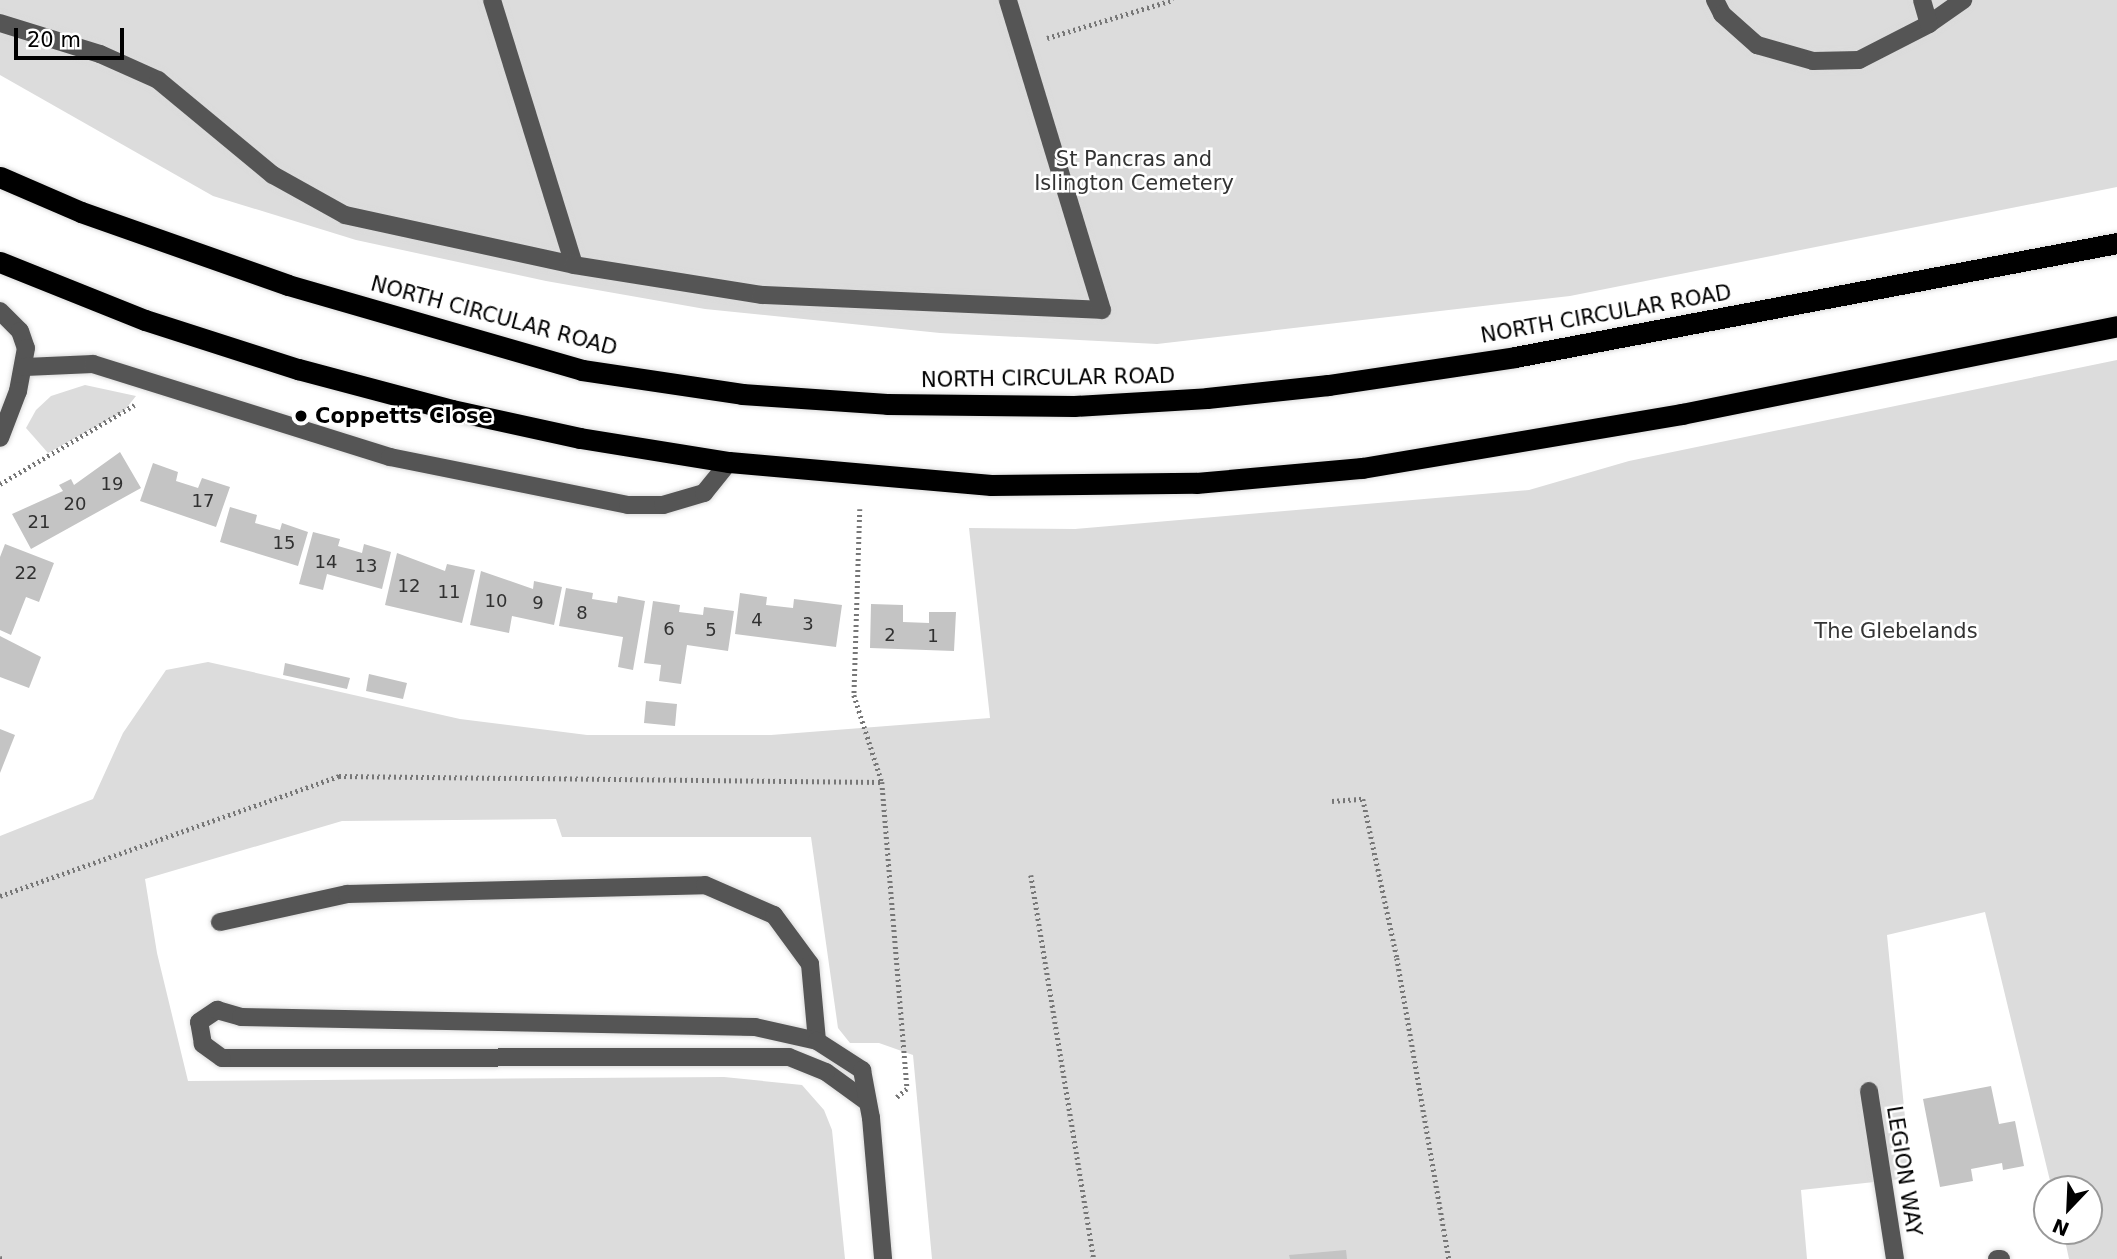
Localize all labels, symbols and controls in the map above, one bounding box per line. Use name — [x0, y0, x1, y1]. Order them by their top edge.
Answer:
scale bar — [18, 14, 128, 58]
text: 20 m — [27, 28, 81, 52]
park label: St Pancras and Islington Cemetery — [1034, 146, 1234, 196]
street label: NORTH CIRCULAR ROAD — [368, 271, 620, 361]
street label: NORTH CIRCULAR ROAD — [1479, 280, 1733, 348]
street label: NORTH CIRCULAR ROAD — [921, 363, 1175, 393]
place label: Coppetts Close — [315, 403, 493, 429]
marker: Coppetts Close — [293, 408, 309, 424]
house number: 19 — [101, 473, 123, 495]
house number: 17 — [192, 490, 214, 512]
house number: 20 — [64, 493, 86, 515]
house number: 21 — [28, 511, 50, 533]
house number: 15 — [273, 532, 295, 554]
house number: 14 — [315, 551, 337, 573]
house number: 13 — [355, 555, 377, 577]
house number: 22 — [15, 562, 37, 584]
house number: 12 — [398, 575, 420, 597]
house number: 11 — [438, 581, 460, 603]
house number: 10 — [485, 590, 507, 612]
house number: 9 — [532, 592, 544, 614]
house number: 8 — [576, 602, 588, 624]
house number: 4 — [751, 609, 763, 631]
house number: 3 — [802, 613, 814, 635]
house number: 6 — [663, 618, 675, 640]
park label: The Glebelands — [1814, 618, 1978, 644]
house number: 5 — [705, 619, 717, 641]
house number: 2 — [884, 624, 896, 646]
house number: 1 — [927, 625, 939, 647]
street label: LEGION WAY — [1881, 1104, 1927, 1238]
north arrow — [2033, 1175, 2103, 1245]
text: N — [2049, 1214, 2072, 1241]

